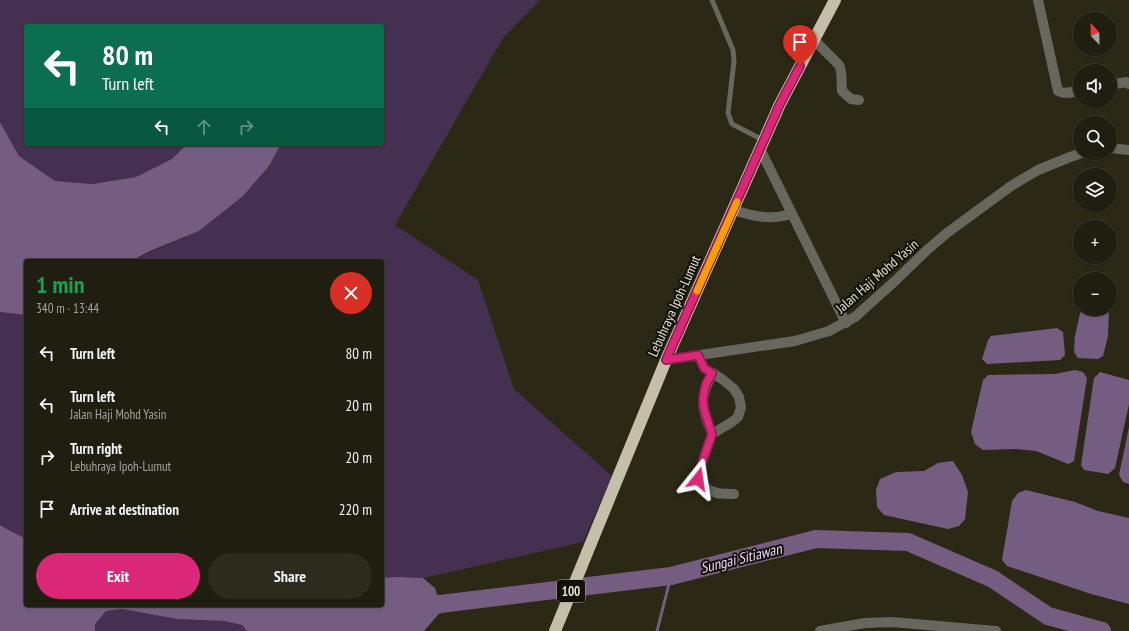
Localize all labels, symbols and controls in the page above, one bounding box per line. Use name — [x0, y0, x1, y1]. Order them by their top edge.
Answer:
north arrow — [1073, 12, 1117, 56]
map controls — [1073, 12, 1117, 316]
pin — [783, 25, 817, 66]
icon: arrive — [789, 31, 811, 53]
text: 80 m — [102, 36, 153, 73]
icon: left — [36, 40, 88, 92]
button: sound — [1073, 64, 1117, 108]
text: Turn left — [102, 72, 154, 95]
icon: left — [151, 116, 173, 138]
icon: ahead — [193, 116, 215, 138]
icon: right — [235, 116, 257, 138]
button: search — [1073, 116, 1117, 160]
button: layers — [1073, 168, 1117, 212]
button: + — [1073, 220, 1117, 264]
street label: Jalan Haji Mohd Yasin — [831, 235, 922, 318]
street label: Lebuhraya Ipoh-Lumut — [644, 252, 704, 359]
text: 1 min — [36, 269, 84, 300]
button: close — [330, 272, 372, 314]
button: − — [1073, 272, 1117, 316]
text: 340 m · 13:44 — [36, 300, 99, 317]
icon: left — [36, 342, 58, 364]
text: Turn left — [70, 344, 115, 363]
text: 80 m — [346, 344, 372, 363]
text: Turn left — [70, 387, 115, 406]
icon: left — [36, 394, 58, 416]
text: 20 m — [346, 396, 372, 415]
text: Jalan Haji Mohd Yasin — [70, 406, 167, 423]
text: Turn right — [70, 439, 122, 458]
icon: right — [36, 446, 58, 468]
text: 20 m — [346, 448, 372, 467]
text: Lebuhraya Ipoh-Lumut — [70, 458, 171, 475]
position arrow — [677, 458, 719, 500]
icon: arrive — [36, 498, 58, 520]
text: Arrive at destination — [70, 500, 179, 519]
text: 220 m — [339, 500, 372, 519]
water label: Sungai Sitiawan — [698, 538, 785, 577]
button: Exit — [36, 553, 200, 599]
button: Share — [208, 553, 372, 599]
road number: 100 — [557, 580, 585, 602]

